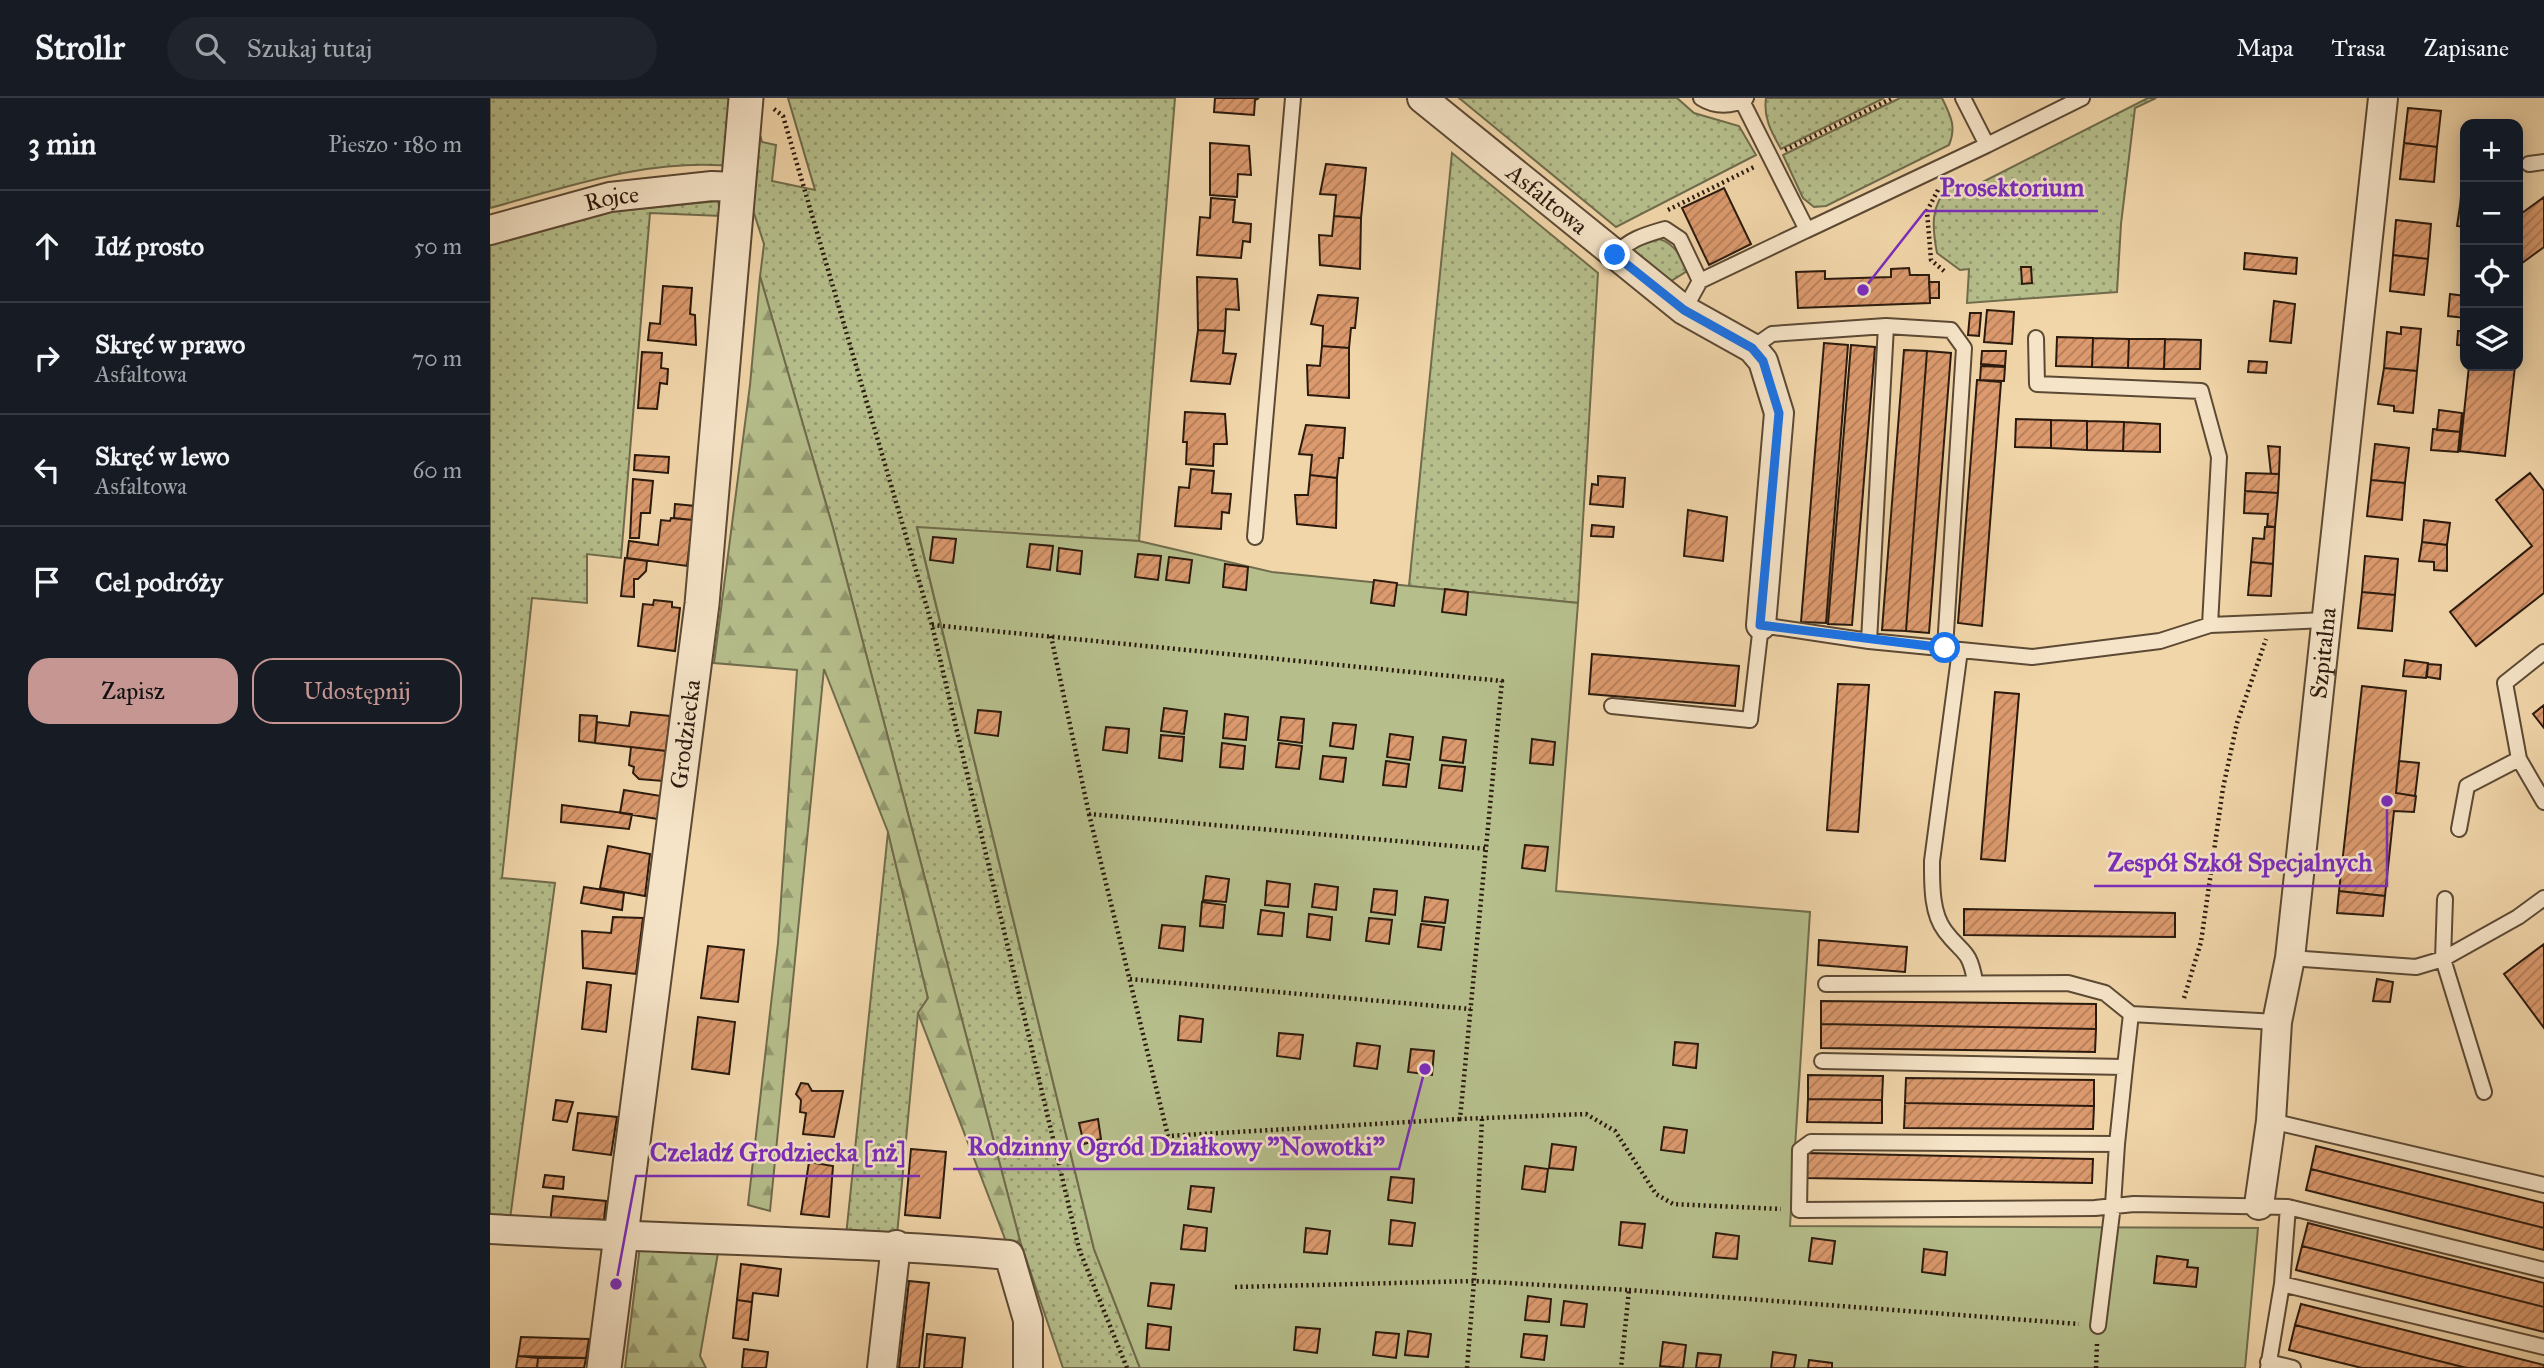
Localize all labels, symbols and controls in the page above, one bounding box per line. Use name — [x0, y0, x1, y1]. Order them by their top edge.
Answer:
search box — [167, 17, 657, 80]
text: Strollr — [35, 28, 125, 68]
icon: search — [191, 29, 229, 67]
text: Szukaj tutaj — [247, 32, 372, 64]
text: Mapa — [2236, 33, 2294, 63]
text: Trasa — [2332, 33, 2385, 63]
text: Zapisane — [2423, 33, 2509, 63]
map controls — [2460, 119, 2523, 371]
button: + — [2460, 119, 2523, 182]
text: 3 min — [28, 126, 96, 162]
text: Pieszo · 180 m — [328, 130, 462, 158]
street label: Asfaltowa — [1500, 157, 1595, 242]
callout: Prosektorium — [1925, 164, 2098, 211]
text: Prosektorium — [1940, 171, 2085, 203]
street label: Rojce — [581, 179, 640, 218]
button: − — [2460, 182, 2523, 245]
icon: ahead — [28, 227, 66, 265]
text: Idź prosto — [95, 230, 204, 262]
text: 50 m — [414, 232, 462, 260]
route end — [1599, 239, 1630, 270]
button: locate — [2460, 245, 2523, 308]
button: layers — [2460, 308, 2523, 371]
text: Skręć w prawo — [95, 328, 245, 360]
icon: right — [28, 339, 66, 377]
text: 70 m — [412, 344, 462, 372]
text: Asfaltowa — [95, 360, 187, 388]
text: Skręć w lewo — [95, 440, 230, 472]
icon: left — [28, 451, 66, 489]
text: 60 m — [413, 456, 462, 484]
text: Asfaltowa — [95, 472, 187, 500]
icon: arrive — [28, 563, 66, 601]
text: Cel podróży — [95, 566, 223, 598]
street label: Szpitalna — [2303, 605, 2343, 700]
route start — [1929, 632, 1960, 663]
button: Zapisz — [28, 658, 238, 724]
button: Udostępnij — [252, 658, 462, 724]
street label: Grodziecka — [663, 677, 707, 791]
callout: Zespół Szkół Specjalnych — [2094, 839, 2387, 886]
text: Zespół Szkół Specjalnych — [2107, 846, 2373, 878]
callout: Rodzinny Ogród Działkowy "Nowotki" — [953, 1122, 1399, 1169]
callout: Czeladź Grodziecka [nż] — [636, 1129, 920, 1176]
text: Rodzinny Ogród Działkowy "Nowotki" — [967, 1130, 1385, 1163]
text: Czeladź Grodziecka [nż] — [650, 1136, 906, 1168]

